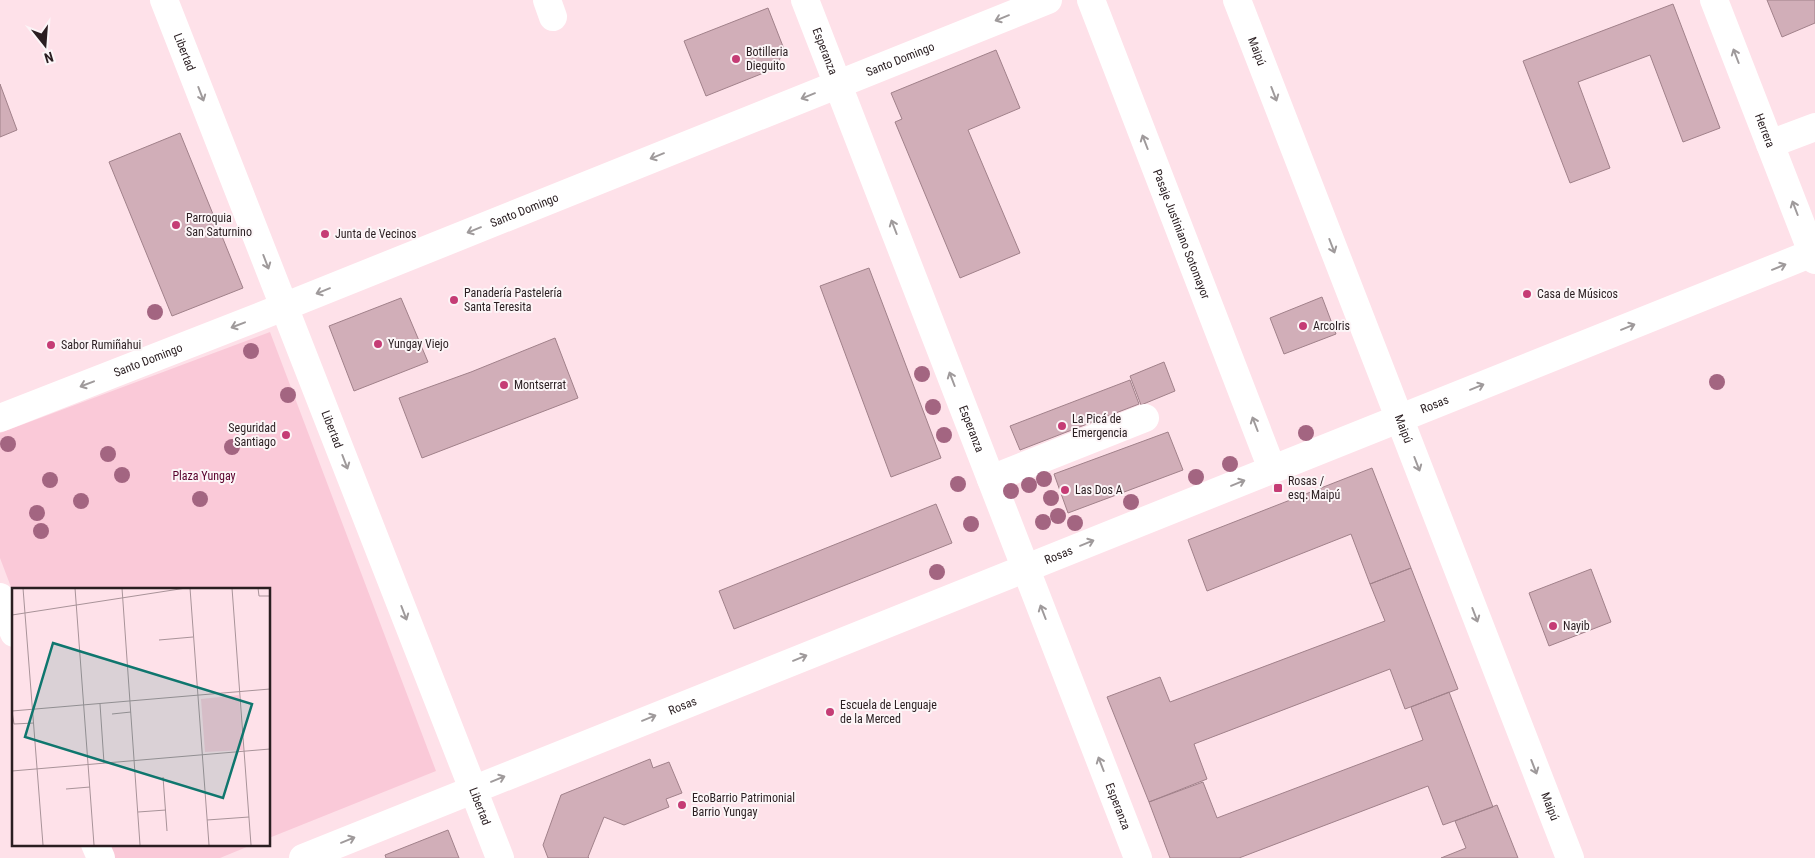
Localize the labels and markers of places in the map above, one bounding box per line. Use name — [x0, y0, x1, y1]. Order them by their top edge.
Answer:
place label: Botilleria Dieguito — [746, 45, 788, 73]
marker: Botilleria Dieguito — [730, 53, 742, 65]
place label: Parroquia San Saturnino — [186, 211, 252, 239]
marker: Parroquia San Saturnino — [170, 219, 182, 231]
place label: Junta de Vecinos — [335, 227, 417, 241]
marker: Junta de Vecinos — [319, 228, 331, 240]
place label: Panadería Pastelería Santa Teresita — [464, 286, 562, 314]
place label: Casa de Músicos — [1537, 287, 1618, 301]
marker: Casa de Músicos — [1521, 288, 1533, 300]
marker: Panadería Pastelería Santa Teresita — [448, 294, 460, 306]
place label: ArcoIris — [1313, 319, 1350, 333]
marker: ArcoIris — [1297, 320, 1309, 332]
place label: Yungay Viejo — [388, 337, 449, 351]
place label: Sabor Rumiñahui — [61, 338, 141, 352]
marker: Yungay Viejo — [372, 338, 384, 350]
marker: Sabor Rumiñahui — [45, 339, 57, 351]
place label: Montserrat — [514, 378, 566, 392]
marker: Montserrat — [498, 379, 510, 391]
place label: La Picá de Emergencia — [1072, 412, 1128, 440]
marker: La Picá de Emergencia — [1056, 420, 1068, 432]
place label: Seguridad Santiago — [228, 421, 276, 449]
marker: Seguridad Santiago — [280, 429, 292, 441]
place label: Rosas / esq. Maipú — [1288, 474, 1341, 502]
marker: Rosas / esq. Maipú — [1272, 482, 1284, 494]
place label: Las Dos A — [1075, 483, 1123, 497]
marker: Las Dos A — [1059, 484, 1071, 496]
place label: Nayib — [1563, 619, 1590, 633]
marker: Nayib — [1547, 620, 1559, 632]
place label: Escuela de Lenguaje de la Merced — [840, 698, 937, 726]
marker: Escuela de Lenguaje de la Merced — [824, 706, 836, 718]
place label: EcoBarrio Patrimonial Barrio Yungay — [692, 791, 795, 819]
marker: EcoBarrio Patrimonial Barrio Yungay — [676, 799, 688, 811]

